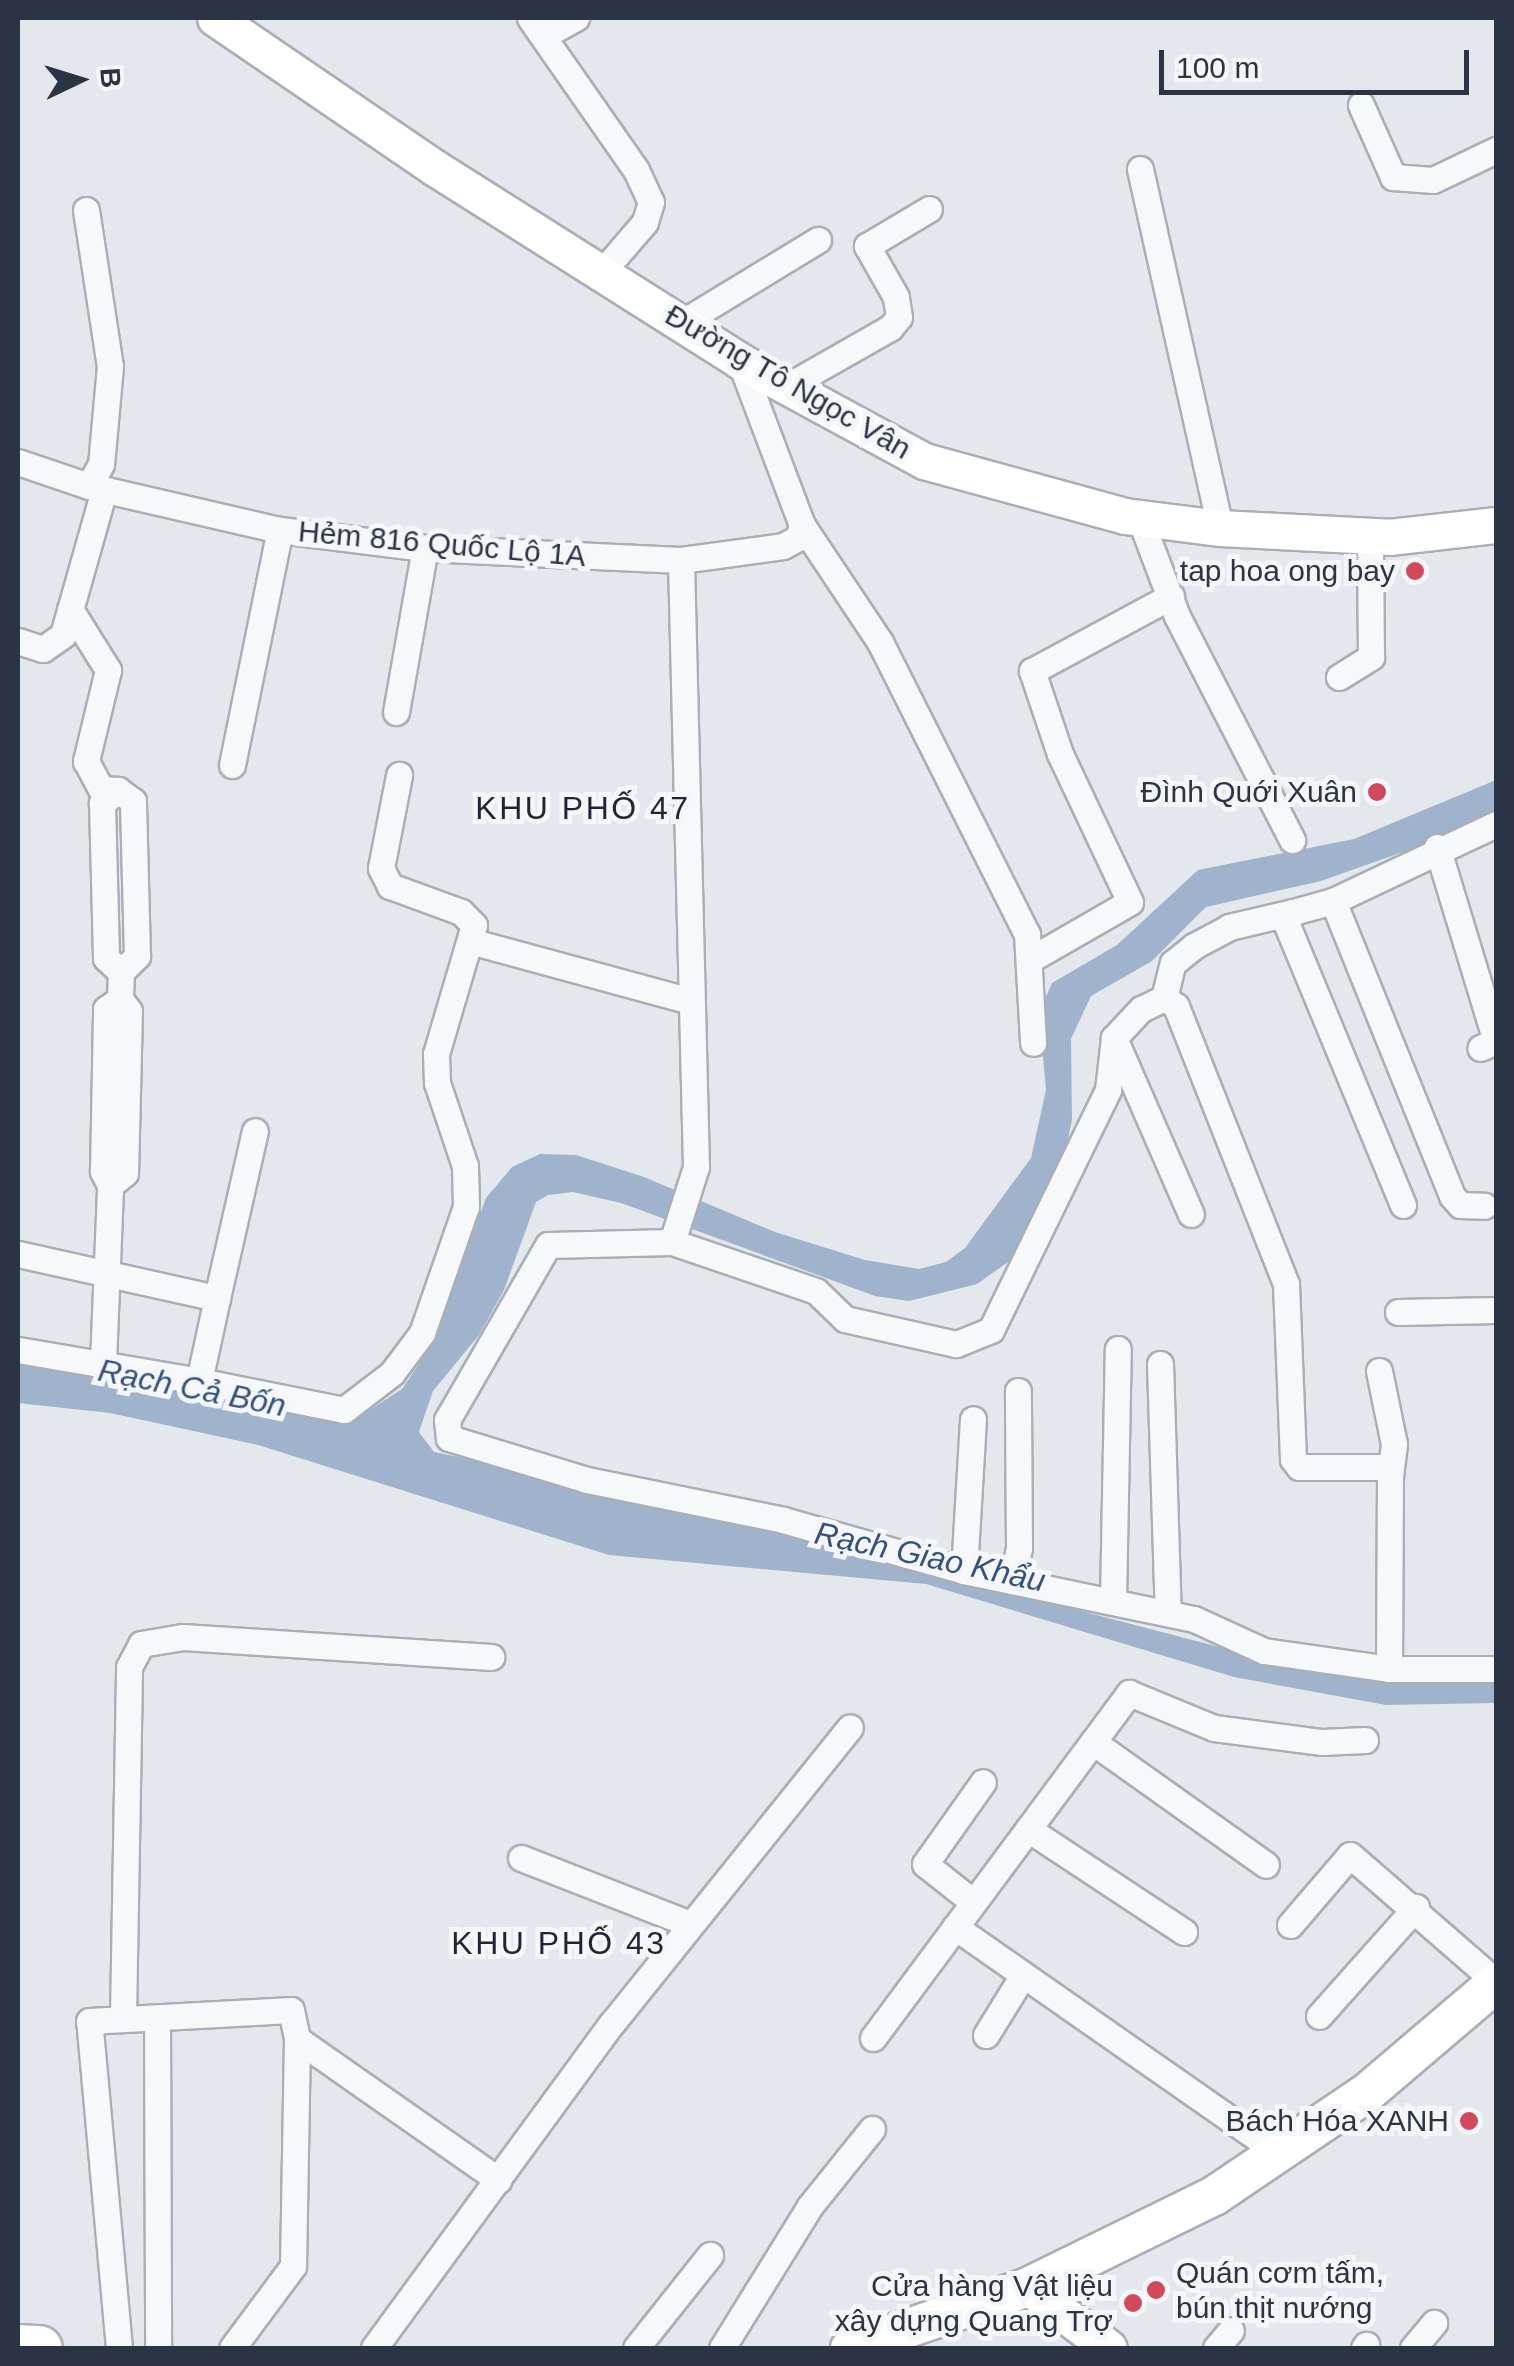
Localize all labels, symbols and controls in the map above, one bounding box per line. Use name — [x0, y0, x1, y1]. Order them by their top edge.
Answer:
north arrow — [30, 30, 130, 130]
scale bar — [1164, 30, 1474, 92]
text: 100 m — [1176, 51, 1259, 84]
text: B — [94, 67, 127, 89]
street label: Đường Tô Ngọc Vân — [659, 297, 917, 467]
street label: Hẻm 816 Quốc Lộ 1A — [297, 513, 587, 575]
place label: tap hoa ong bay — [1180, 553, 1395, 589]
marker: tap hoa ong bay — [1404, 560, 1426, 582]
place label: Đình Quới Xuân — [1141, 774, 1357, 810]
marker: Đình Quới Xuân — [1366, 781, 1388, 803]
district label: KHU PHỐ 47 — [475, 789, 691, 827]
water label: Rạch Cả Bốn — [95, 1351, 289, 1425]
water label: Rạch Giao Khẩu — [811, 1514, 1049, 1600]
district label: KHU PHỐ 43 — [451, 1924, 667, 1962]
place label: Bách Hóa XANH — [1226, 2103, 1449, 2139]
marker: Bách Hóa XANH — [1458, 2110, 1480, 2132]
place label: Quán cơm tấm, bún thịt nướng — [1176, 2255, 1384, 2326]
place label: Cửa hàng Vật liệu xây dựng Quang Trợ — [834, 2268, 1113, 2338]
marker: Quán cơm tấm, bún thịt nướng — [1145, 2279, 1167, 2301]
marker: Cửa hàng Vật liệu xây dựng Quang Trợ — [1122, 2292, 1144, 2314]

